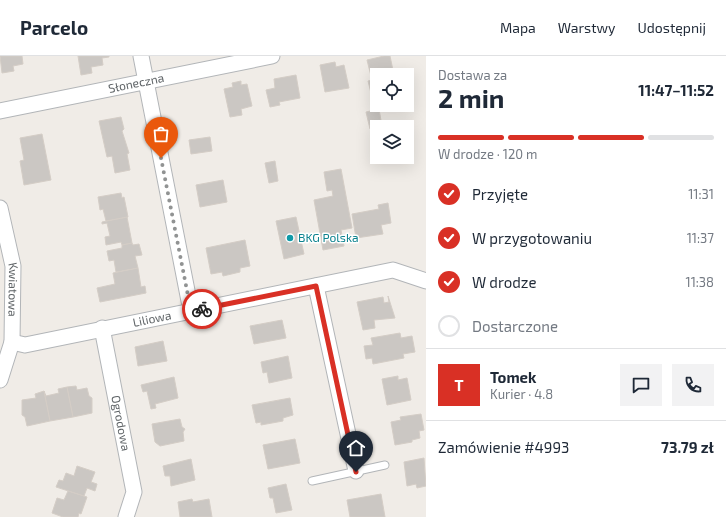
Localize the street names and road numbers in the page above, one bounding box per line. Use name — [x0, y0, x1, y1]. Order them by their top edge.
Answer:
street label: Słoneczna — [107, 70, 165, 95]
street label: Kwiatowa — [6, 261, 22, 317]
street label: Liliowa — [131, 307, 172, 329]
street label: Ogrodowa — [109, 394, 134, 452]

